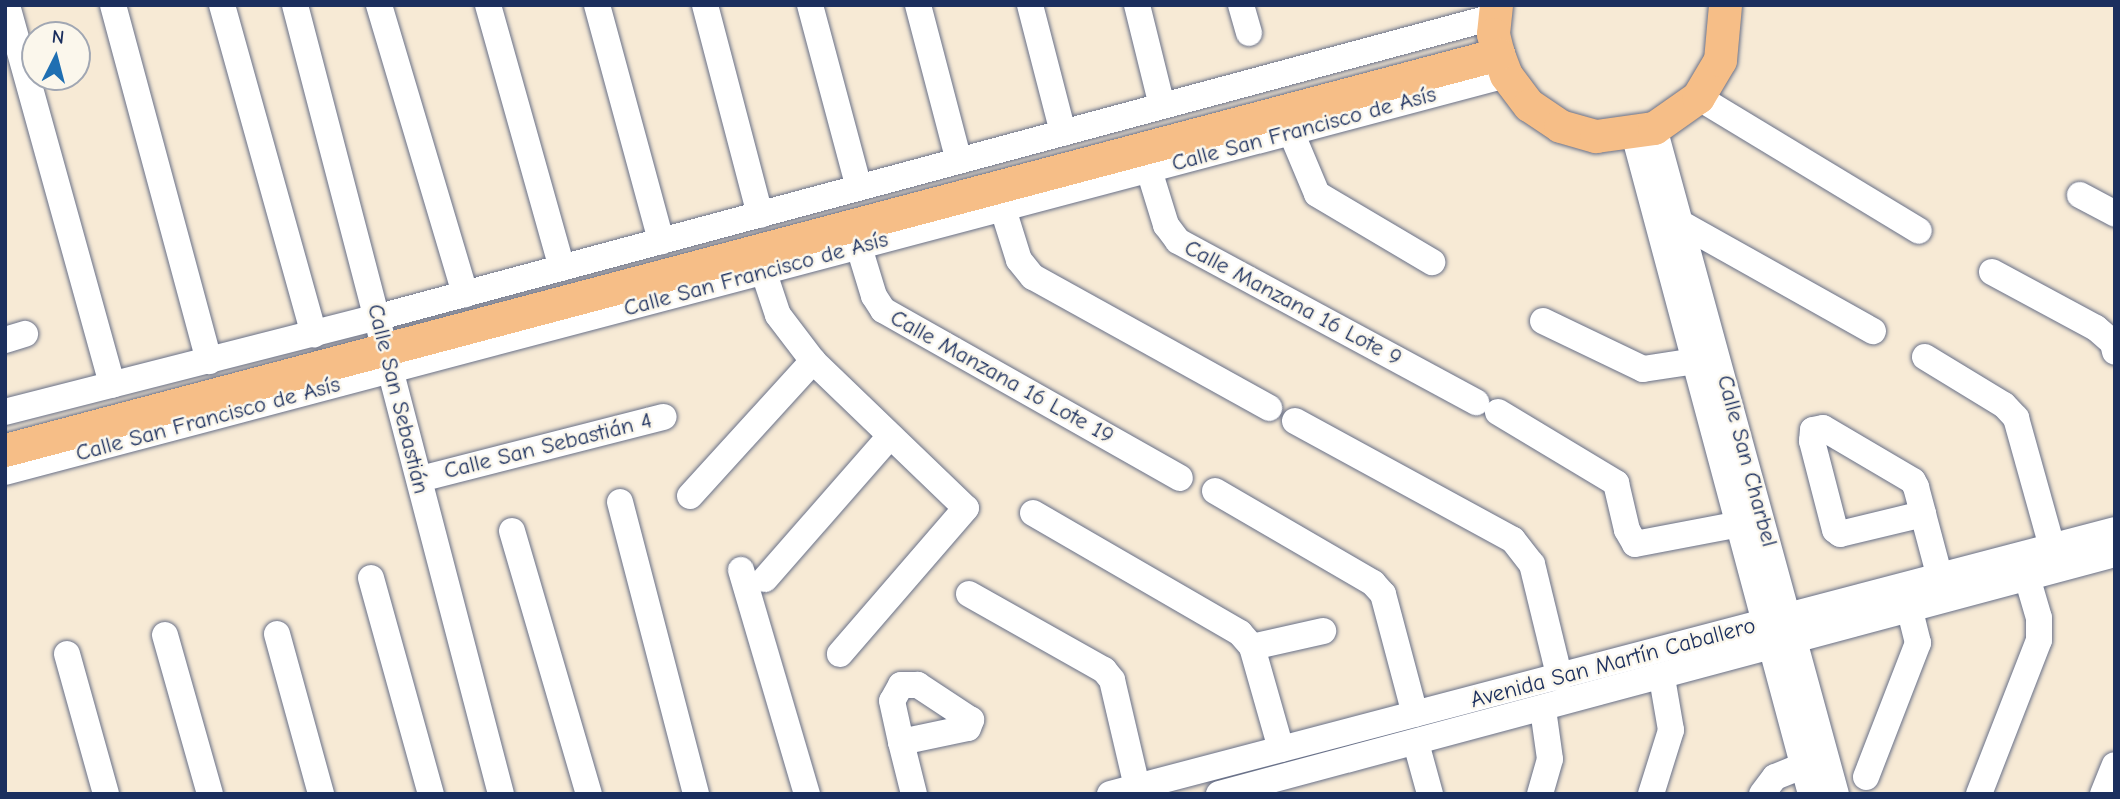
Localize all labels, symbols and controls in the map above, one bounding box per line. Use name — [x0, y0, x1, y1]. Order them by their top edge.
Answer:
north arrow — [21, 21, 91, 91]
text: N — [51, 26, 65, 49]
street label: Calle San Francisco de Asís — [1169, 80, 1439, 178]
street label: Calle San Francisco de Asís — [621, 225, 891, 323]
street label: Calle Manzana 16 Lote 9 — [1180, 234, 1406, 372]
street label: Calle San Sebastián — [361, 301, 435, 497]
street label: Calle Manzana 16 Lote 19 — [885, 304, 1119, 450]
street label: Calle San Francisco de Asís — [73, 370, 343, 468]
street label: Calle San Charbel — [1711, 372, 1783, 550]
street label: Calle San Sebastián 4 — [441, 407, 655, 485]
street label: Avenida San Martín Caballero — [1468, 612, 1758, 714]

